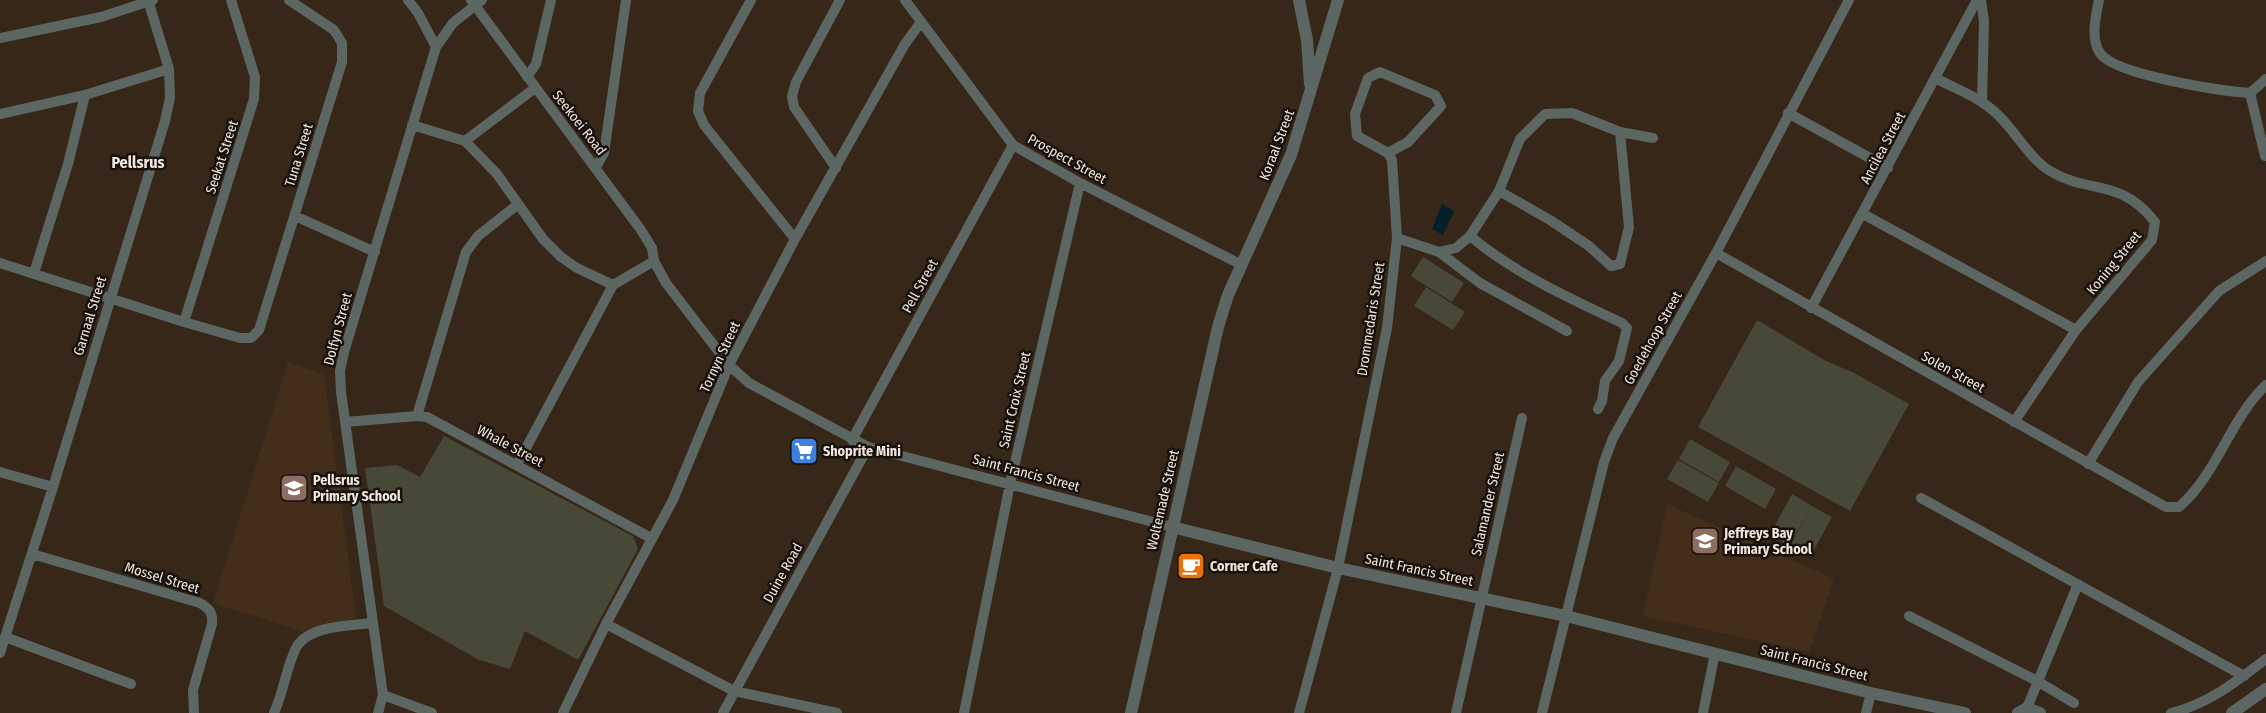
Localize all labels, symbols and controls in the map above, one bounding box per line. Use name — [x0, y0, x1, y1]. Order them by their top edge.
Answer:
street label: Seekoei Road — [549, 87, 609, 159]
street label: Koraal Street — [1256, 107, 1298, 183]
street label: Ancilea Street — [1857, 109, 1909, 187]
street label: Seekat Street — [202, 118, 242, 196]
street label: Tuna Street — [281, 121, 317, 189]
street label: Prospect Street — [1025, 130, 1110, 188]
district label: Pellsrus — [111, 153, 165, 172]
street label: Koning Street — [2083, 227, 2145, 298]
street label: Pell Street — [898, 256, 942, 316]
street label: Drommedaris Street — [1354, 261, 1388, 377]
street label: Garnaal Street — [70, 274, 110, 358]
street label: Goedehoop Street — [1620, 288, 1686, 388]
street label: Dolfyn Street — [320, 290, 356, 367]
street label: Tornyn Street — [696, 318, 744, 395]
street label: Solen Street — [1918, 348, 1988, 397]
street label: Saint Croix Street — [996, 350, 1034, 450]
street label: Whale Street — [474, 421, 547, 471]
supermarket icon: Shoprite Mini — [789, 436, 819, 466]
place label: Shoprite Mini — [823, 443, 901, 460]
street label: Woltemade Street — [1143, 448, 1183, 552]
street label: Salamander Street — [1468, 450, 1508, 558]
street label: Saint Francis Street — [971, 451, 1082, 496]
place label: Pellsrus Primary School — [313, 472, 401, 505]
school or university icon: Pellsrus Primary School — [279, 473, 309, 503]
place label: Jeffreys Bay Primary School — [1723, 525, 1812, 558]
school or university icon: Jeffreys Bay Primary School — [1690, 526, 1720, 556]
street label: Duine Road — [760, 540, 806, 606]
street label: Saint Francis Street — [1363, 550, 1475, 590]
cafe icon: Corner Cafe — [1176, 551, 1206, 581]
place label: Corner Cafe — [1210, 558, 1278, 575]
street label: Mossel Street — [122, 559, 202, 598]
street label: Saint Francis Street — [1759, 641, 1870, 685]

